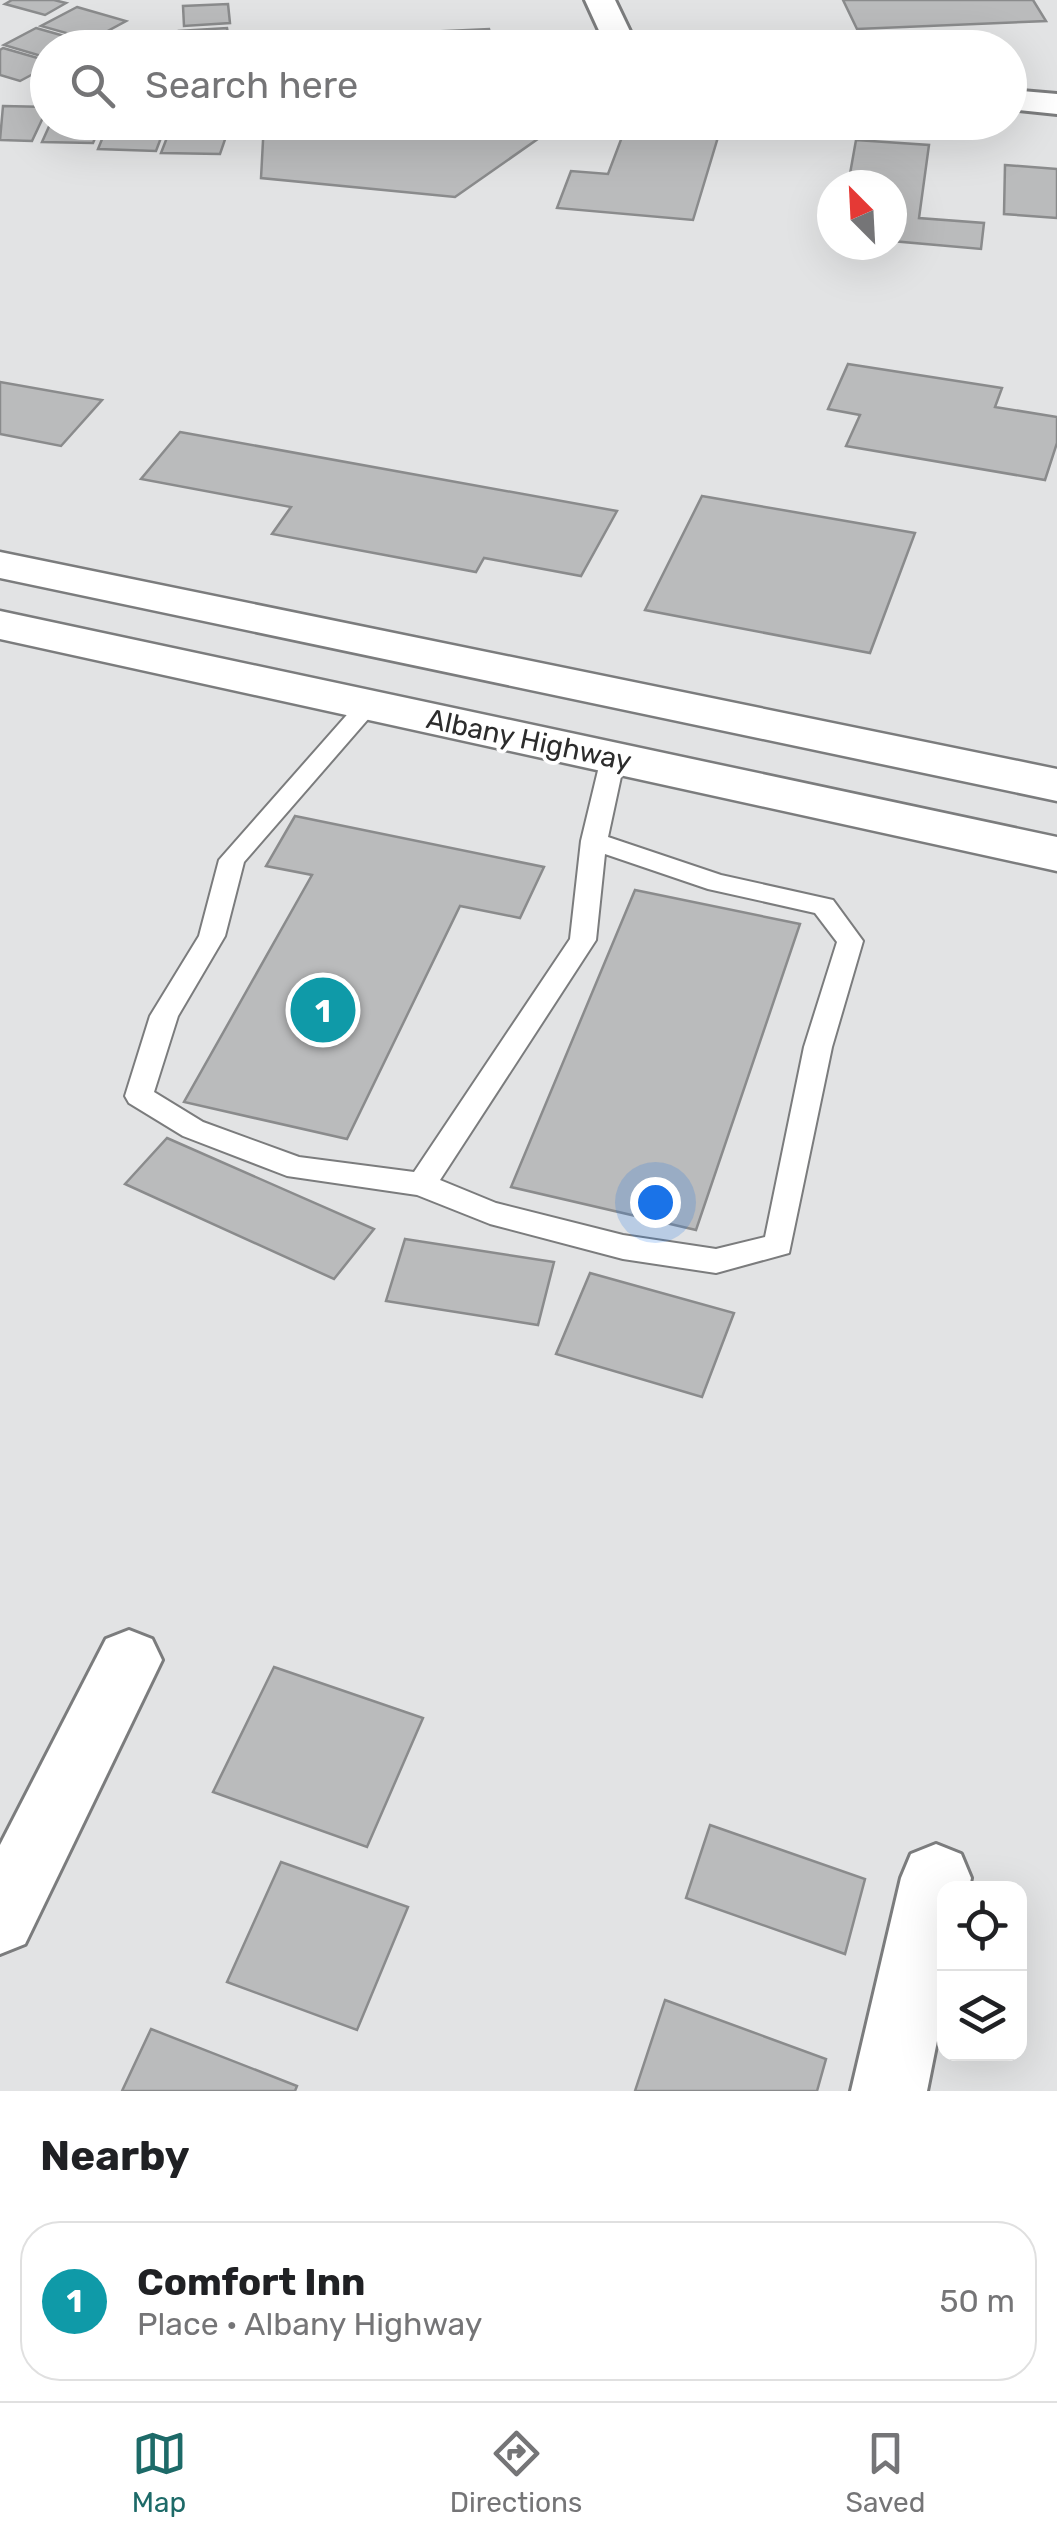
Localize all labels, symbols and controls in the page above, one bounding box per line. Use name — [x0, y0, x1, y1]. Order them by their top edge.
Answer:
search box — [30, 30, 1027, 140]
icon: search — [65, 58, 120, 113]
text: Search here — [145, 62, 358, 108]
north arrow — [817, 170, 907, 260]
street label: Albany Highway — [423, 702, 635, 778]
pin: 1 — [290, 972, 356, 1048]
your location — [630, 1177, 681, 1228]
map controls — [937, 1881, 1027, 2061]
button: locate — [937, 1881, 1027, 1971]
button: layers — [937, 1971, 1027, 2061]
text: Nearby — [40, 2131, 190, 2181]
text: Comfort Inn — [137, 2259, 366, 2305]
text: 1 — [67, 2282, 82, 2320]
text: 50 m — [939, 2282, 1015, 2320]
text: Place · Albany Highway — [137, 2305, 483, 2343]
tab: Map — [132, 2426, 187, 2519]
tab: Directions — [450, 2426, 582, 2519]
tab: Saved — [845, 2426, 925, 2519]

